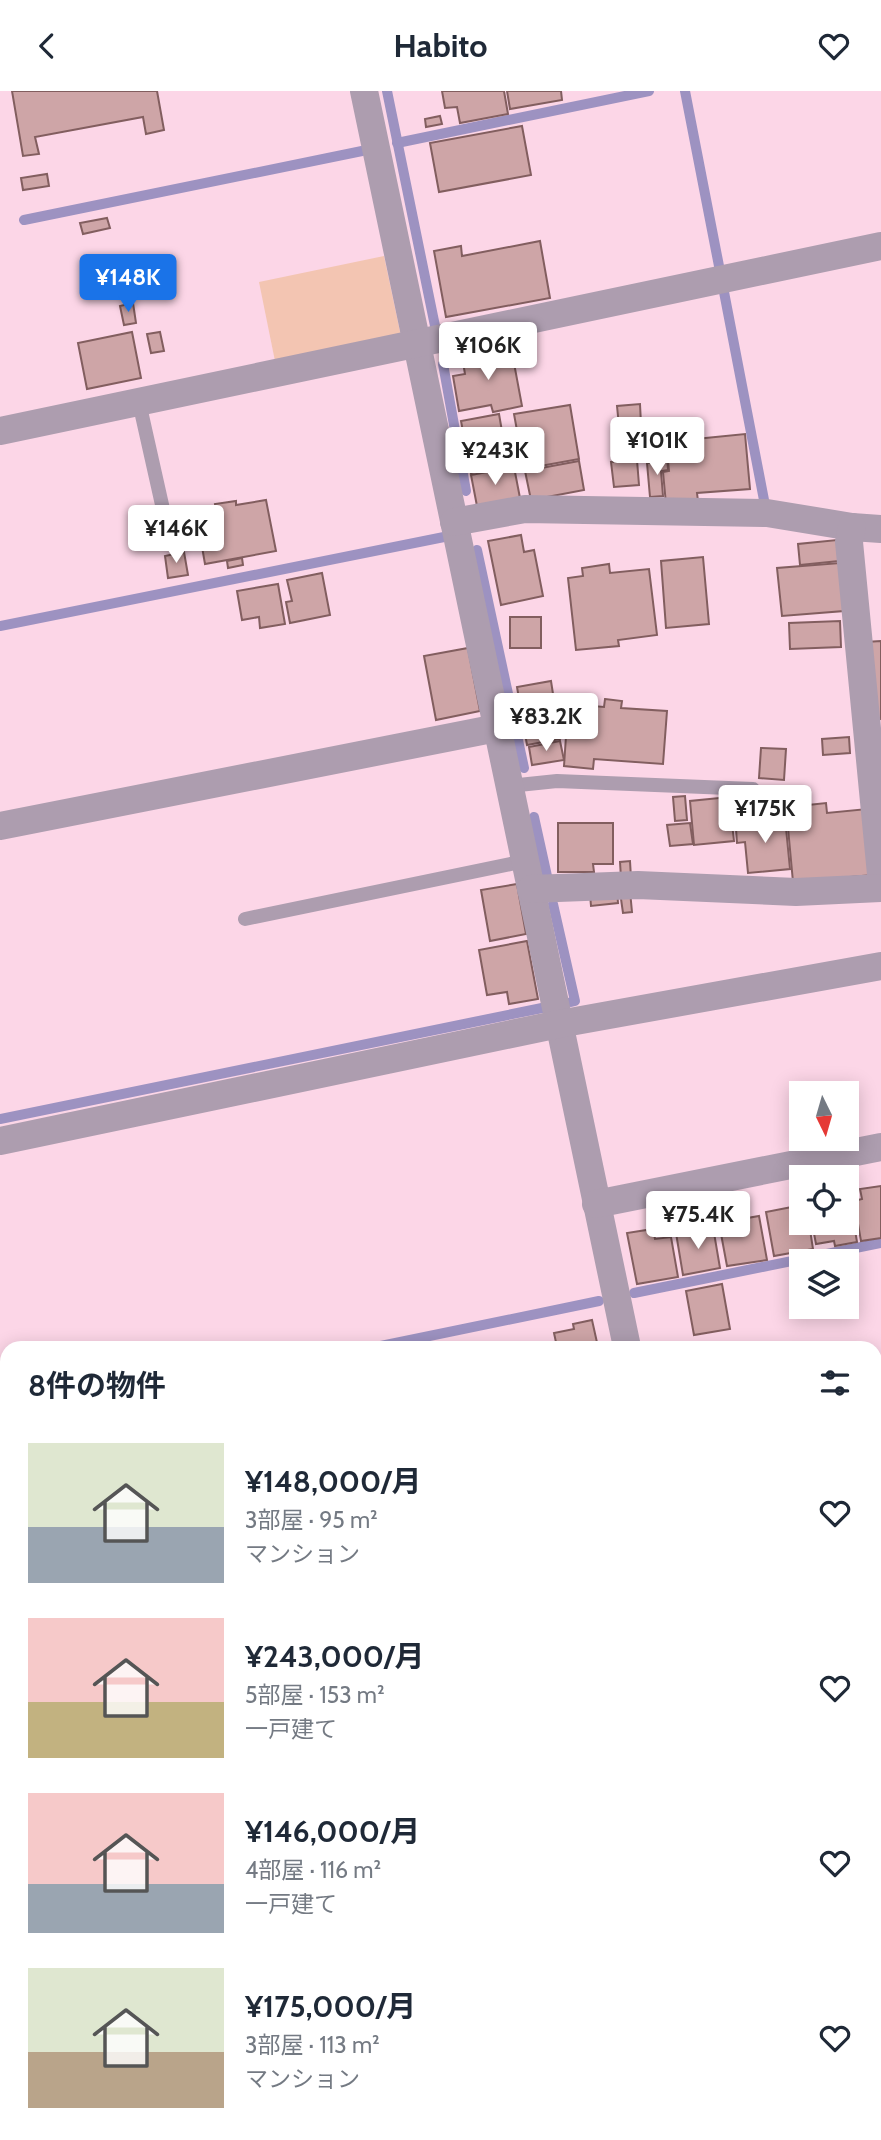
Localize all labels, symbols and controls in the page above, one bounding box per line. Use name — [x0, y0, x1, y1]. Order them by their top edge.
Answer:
text: Habito — [393, 26, 488, 65]
icon: back — [28, 27, 66, 65]
icon: heart — [815, 27, 853, 65]
pin: ¥148K — [79, 255, 177, 314]
text: ¥148K — [96, 263, 160, 291]
pin: ¥106K — [439, 323, 537, 382]
text: ¥106K — [455, 331, 521, 359]
pin: ¥101K — [608, 417, 706, 477]
text: ¥101K — [626, 426, 688, 454]
pin: ¥243K — [446, 427, 544, 487]
text: ¥243K — [461, 436, 529, 464]
pin: ¥146K — [127, 505, 225, 565]
text: ¥146K — [144, 514, 208, 542]
pin: ¥83.2K — [489, 693, 603, 753]
text: ¥83.2K — [510, 702, 582, 730]
pin: ¥175K — [716, 785, 814, 845]
text: ¥175K — [735, 794, 795, 822]
north arrow — [789, 1081, 859, 1151]
map controls — [789, 1081, 859, 1319]
button: locate — [789, 1165, 859, 1235]
pin: ¥75.4K — [641, 1191, 755, 1251]
text: ¥75.4K — [662, 1200, 734, 1228]
button: layers — [789, 1249, 859, 1319]
icon: filters — [816, 1364, 854, 1402]
text: 8件の物件 — [28, 1367, 166, 1404]
text: ¥148,000/月 — [245, 1463, 422, 1500]
icon: home — [84, 1471, 168, 1555]
icon: heart — [816, 1494, 854, 1532]
text: 3部屋 · 95 m² — [245, 1506, 378, 1534]
text: マンション — [245, 1540, 360, 1568]
text: ¥243,000/月 — [245, 1638, 424, 1675]
icon: home — [84, 1646, 168, 1730]
icon: heart — [816, 1669, 854, 1707]
text: 5部屋 · 153 m² — [245, 1681, 385, 1709]
text: 一戸建て — [245, 1715, 337, 1743]
text: ¥146,000/月 — [245, 1813, 420, 1850]
icon: home — [84, 1821, 168, 1905]
icon: heart — [816, 1844, 854, 1882]
text: 4部屋 · 116 m² — [245, 1856, 381, 1884]
text: 一戸建て — [245, 1890, 337, 1918]
text: ¥175,000/月 — [245, 1988, 416, 2025]
icon: home — [84, 1996, 168, 2080]
icon: heart — [816, 2019, 854, 2057]
text: 3部屋 · 113 m² — [245, 2031, 380, 2059]
text: マンション — [245, 2065, 360, 2093]

